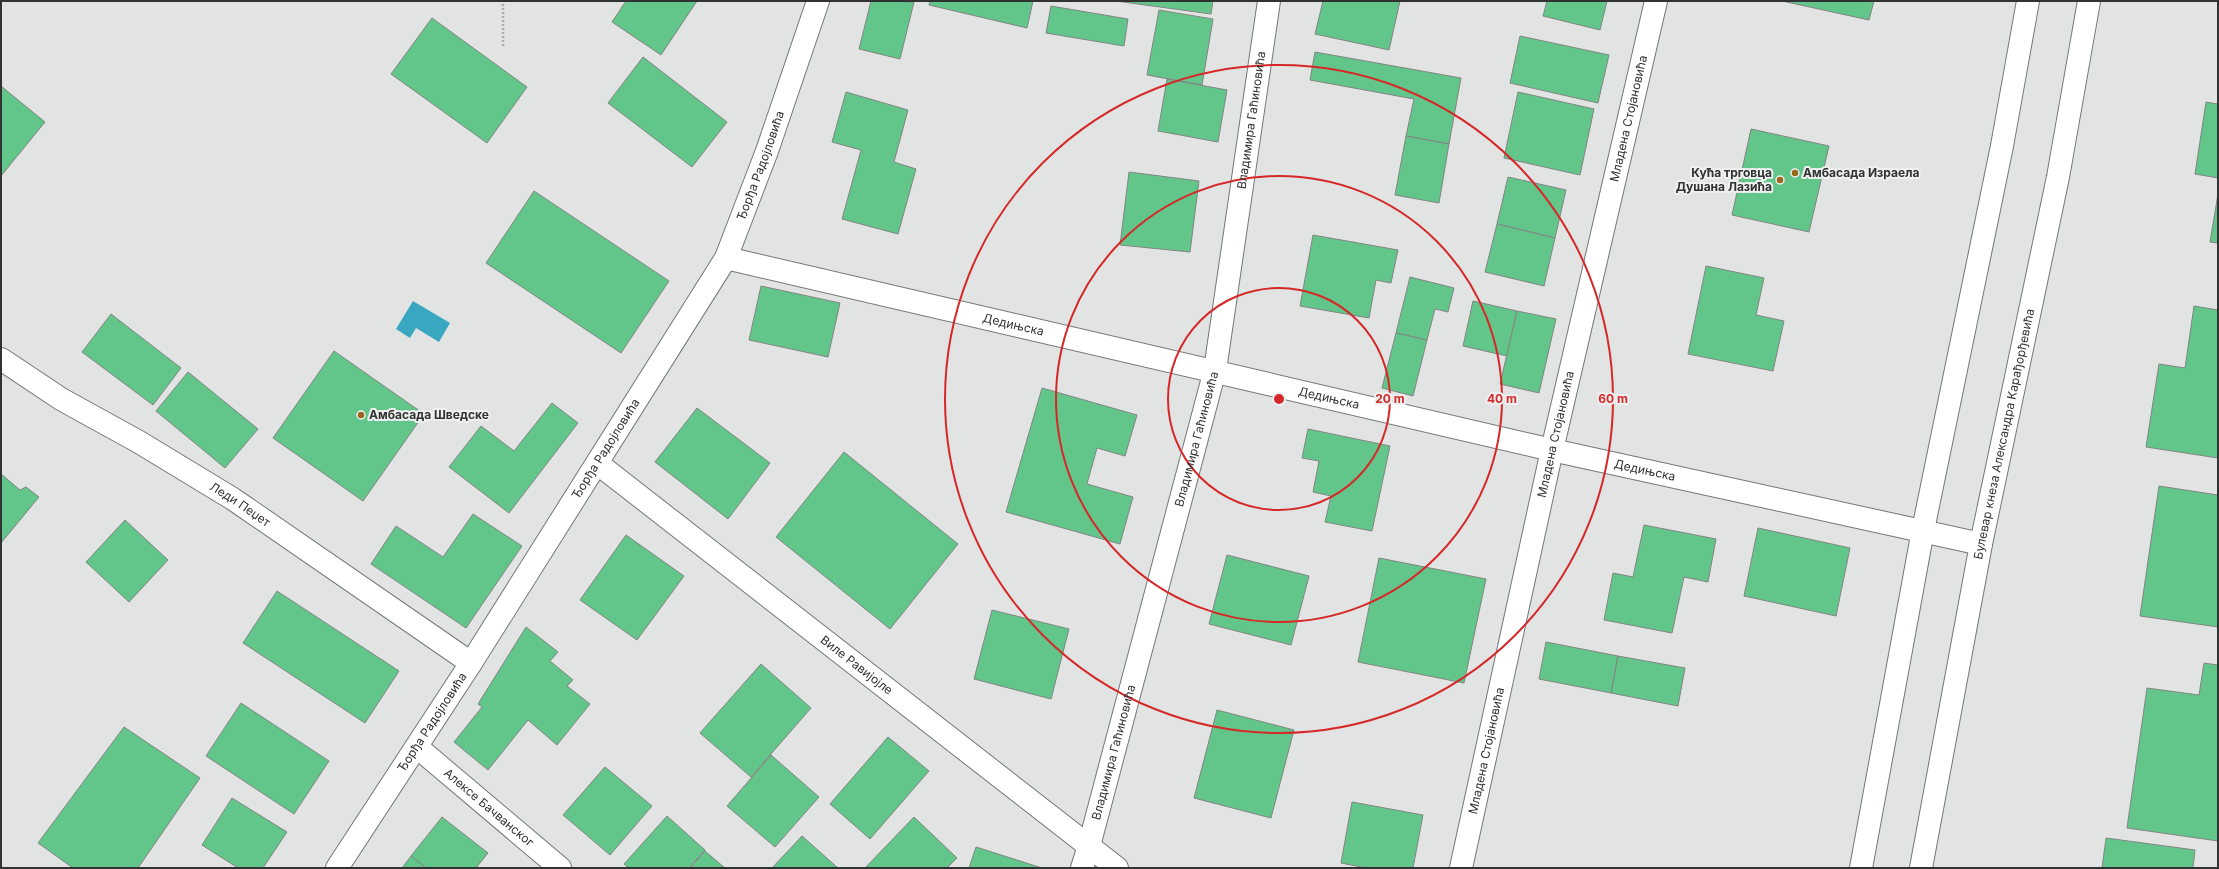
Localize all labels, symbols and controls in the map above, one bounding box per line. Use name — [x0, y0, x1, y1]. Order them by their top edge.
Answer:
street label: Владимира Гаћиновића — [1234, 50, 1269, 190]
street label: Младена Стојановића — [1606, 54, 1650, 183]
street label: Ђорђа Радојловића — [733, 109, 787, 223]
place label: Кућа трговца Душана Лазића — [1676, 165, 1772, 194]
place label: Амбасада Израела — [1803, 165, 1919, 180]
marker: Амбасада Израела — [1790, 168, 1800, 178]
marker: Кућа трговца Душана Лазића — [1775, 175, 1785, 185]
street label: Булевар кнеза Александра Карађорђевића — [1970, 307, 2037, 560]
street label: Дедињска — [981, 310, 1046, 339]
street label: Младена Стојановића — [1534, 369, 1577, 499]
street label: Владимира Гаћиновића — [1171, 370, 1221, 508]
street label: Дедињска — [1297, 383, 1361, 412]
text: 20 m — [1375, 391, 1405, 406]
text: 40 m — [1487, 391, 1517, 406]
text: 60 m — [1598, 391, 1628, 406]
centre of rings — [1272, 392, 1286, 406]
street label: Ђорђа Радојловића — [568, 396, 643, 502]
place label: Амбасада Шведске — [369, 407, 489, 422]
marker: Амбасада Шведске — [356, 410, 366, 420]
street label: Дедињска — [1613, 456, 1677, 484]
street label: Леди Пеџет — [207, 479, 274, 530]
street label: Виле Равијојле — [818, 632, 896, 698]
street label: Ђорђа Радојловића — [394, 669, 470, 775]
street label: Владимира Гаћиновића — [1088, 683, 1138, 821]
street label: Младена Стојановића — [1465, 686, 1507, 815]
street label: Алексе Бачванског — [441, 765, 537, 850]

